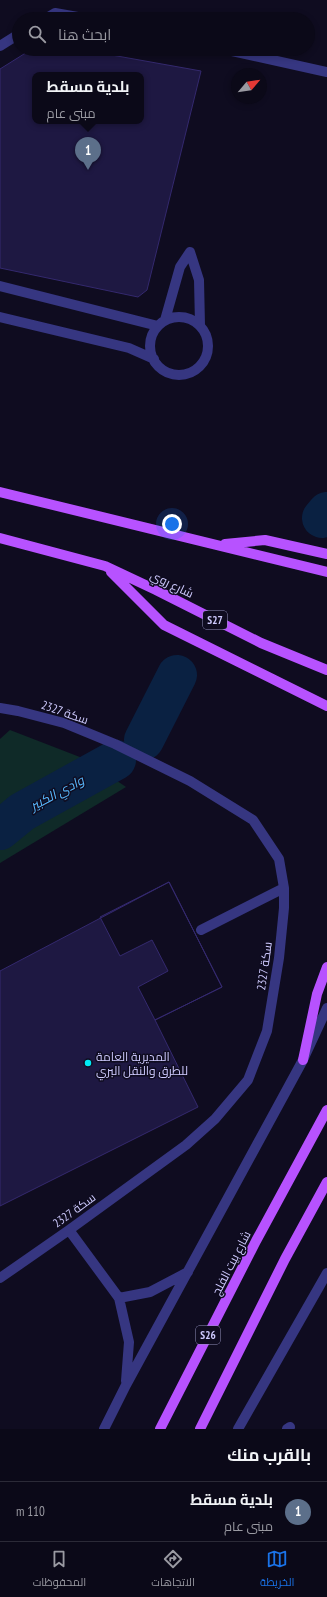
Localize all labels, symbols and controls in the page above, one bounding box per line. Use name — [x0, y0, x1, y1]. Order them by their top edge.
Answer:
search box — [12, 12, 315, 56]
icon: search — [26, 23, 48, 45]
text: ابحث هنا — [58, 25, 111, 44]
north arrow — [231, 68, 267, 104]
popup — [32, 72, 144, 124]
text: بلدية مسقط — [47, 77, 129, 96]
text: مبنى عام — [47, 105, 96, 122]
pin: 1 — [75, 137, 101, 170]
your location — [162, 514, 182, 534]
street label: شارع روي — [147, 567, 196, 604]
road number: S27 — [203, 611, 227, 629]
street label: سكة 2327 — [39, 697, 91, 727]
water label: وادي الكبير — [25, 771, 89, 817]
street label: سكة 2327 — [253, 941, 275, 991]
place label: المديرية العامة للطرق والنقل البري — [96, 1049, 188, 1081]
marker: المديرية العامة للطرق والنقل البري — [83, 1058, 93, 1068]
street label: سكة 2327 — [50, 1190, 98, 1230]
street label: شارع بيت الفلج — [208, 1228, 255, 1298]
road number: S26 — [196, 1326, 220, 1344]
text: بالقرب منك — [227, 1444, 311, 1466]
text: بلدية مسقط — [190, 1490, 273, 1509]
text: 110 m — [16, 1503, 45, 1520]
text: 1 — [295, 1503, 301, 1520]
text: مبنى عام — [224, 1518, 273, 1535]
tab: المحفوظات — [33, 1548, 86, 1592]
tab: الاتجاهات — [151, 1548, 195, 1592]
tab: الخريطة — [260, 1548, 294, 1592]

